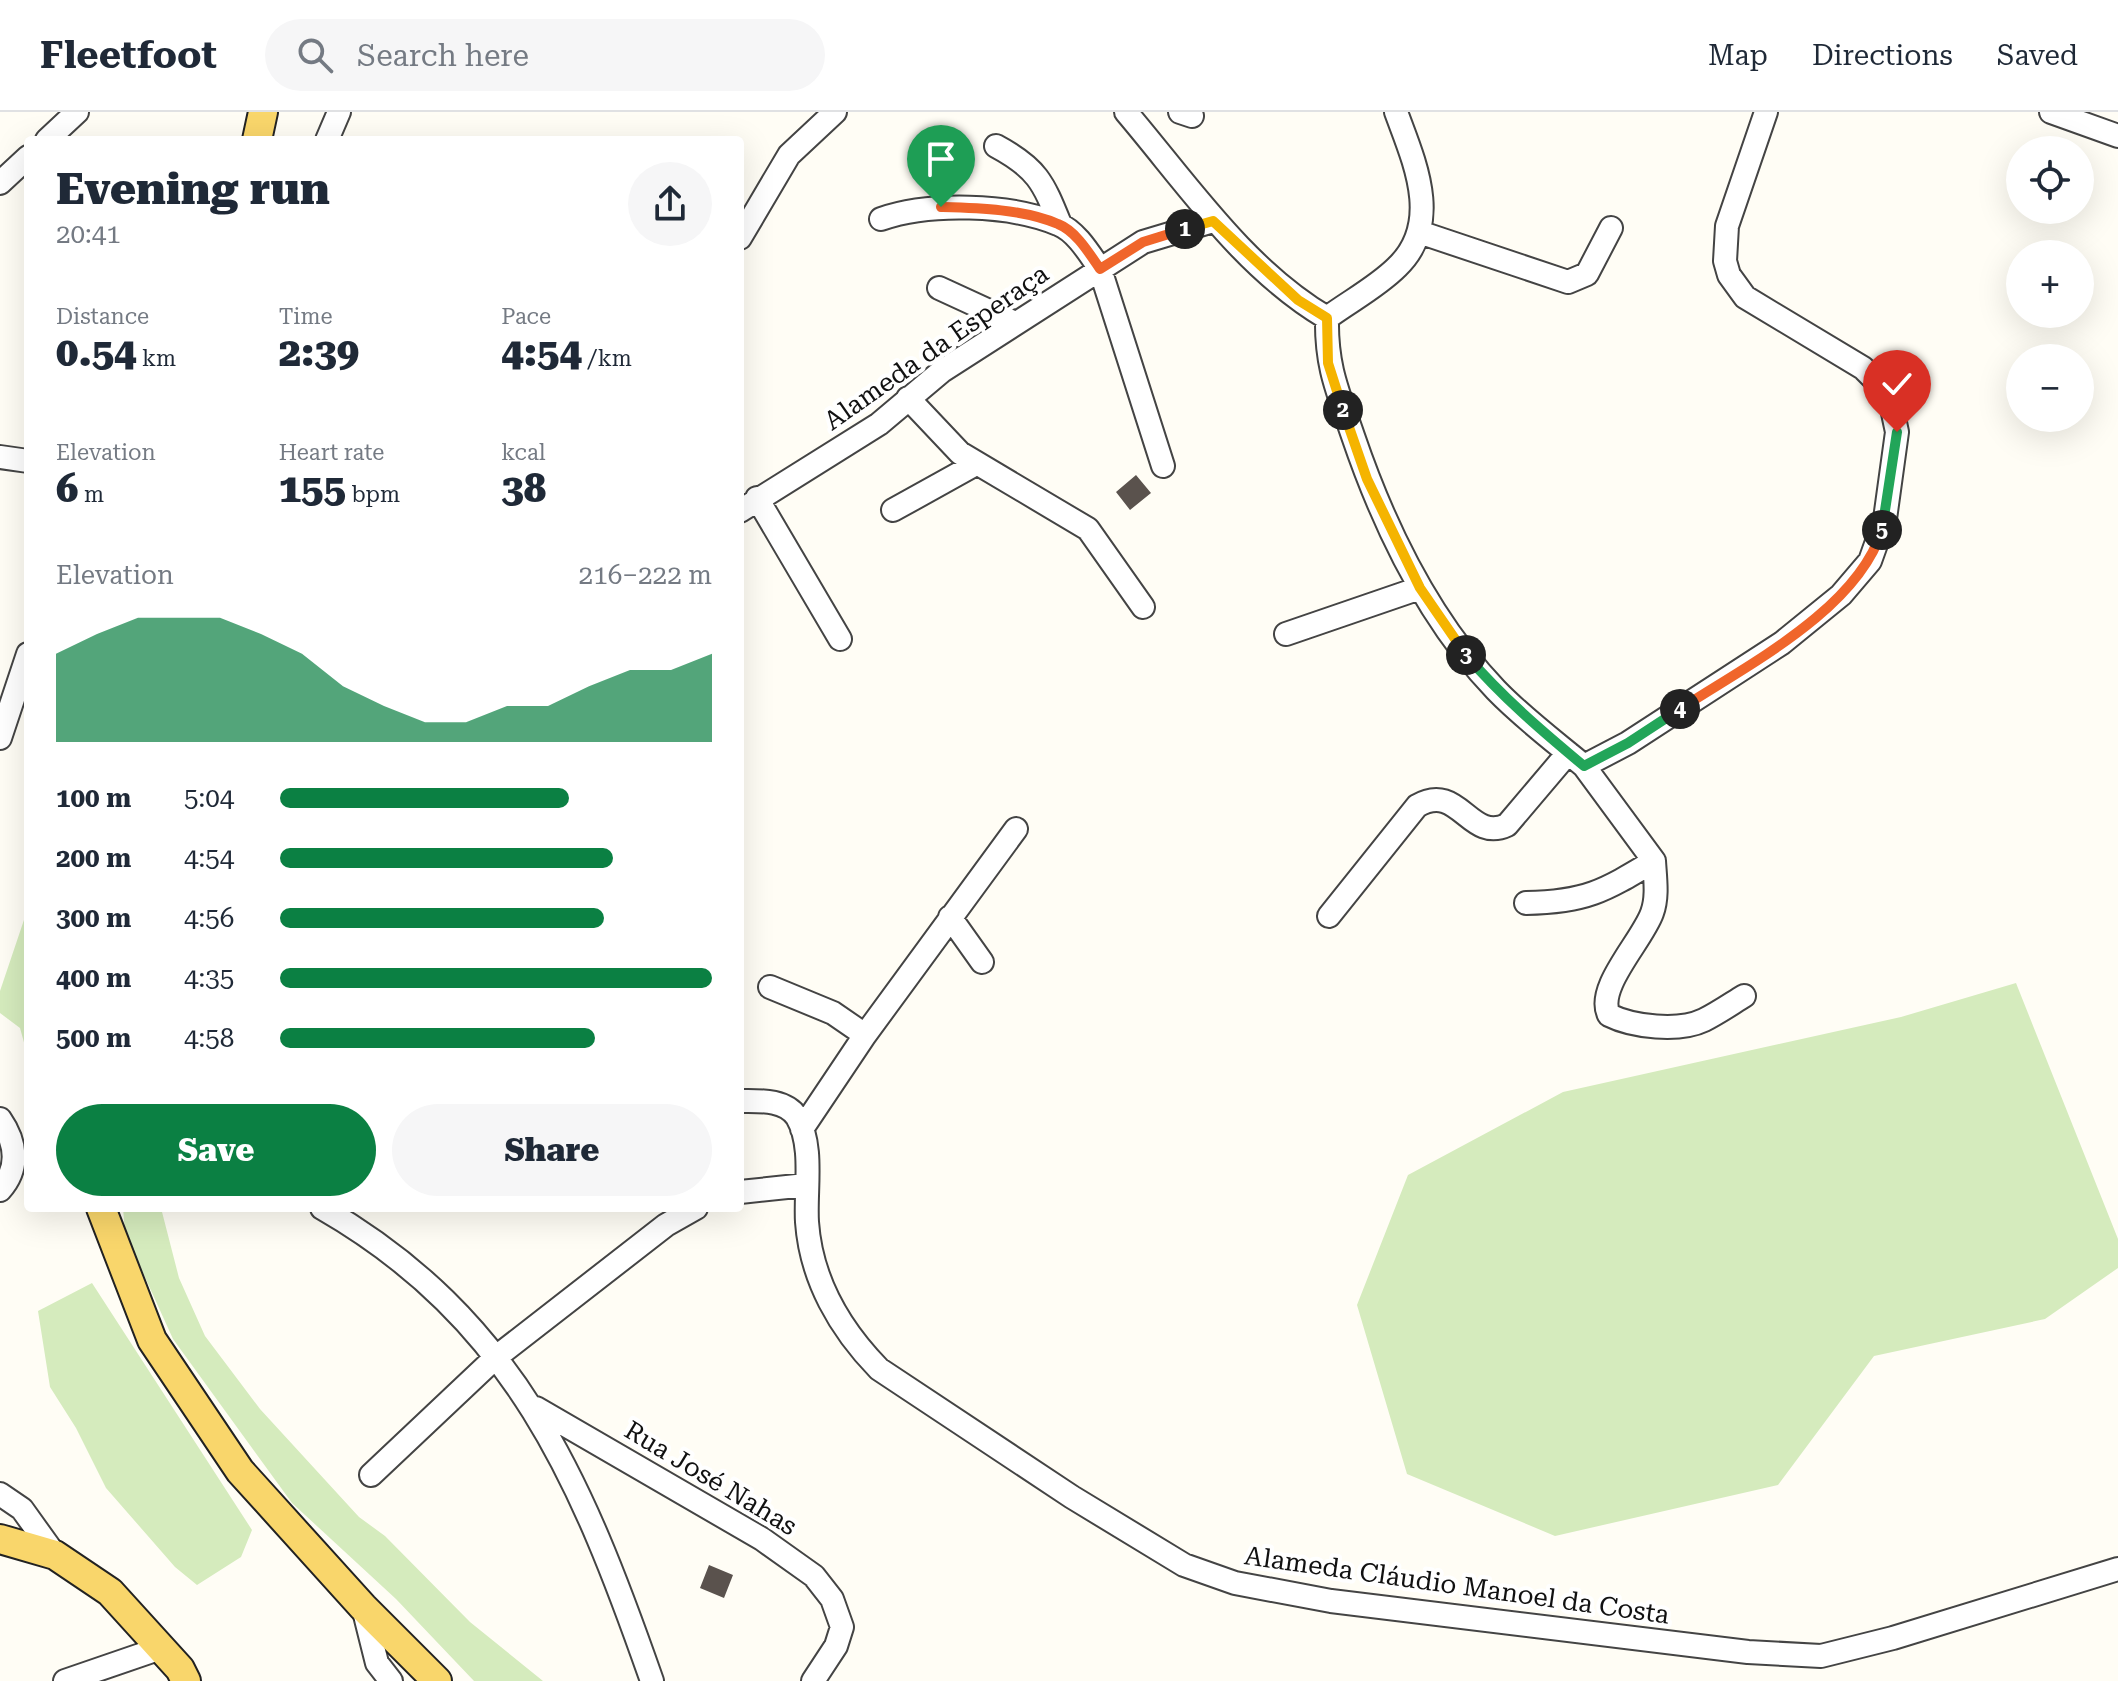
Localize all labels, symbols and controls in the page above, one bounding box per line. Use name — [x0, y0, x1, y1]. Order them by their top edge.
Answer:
search box — [265, 19, 825, 91]
text: Fleetfoot — [40, 33, 217, 77]
icon: search — [293, 33, 337, 77]
text: Search here — [357, 38, 529, 73]
text: Map — [1708, 39, 1768, 72]
text: Directions — [1812, 39, 1953, 72]
text: Saved — [1997, 39, 2078, 72]
pin — [907, 125, 975, 207]
map controls — [2006, 136, 2094, 432]
button: locate — [2006, 136, 2094, 224]
icon: arrive — [919, 137, 963, 181]
button: share — [628, 162, 712, 246]
text: Evening run — [56, 163, 330, 215]
pin: 1 — [1165, 209, 1205, 249]
text: 1 — [1179, 216, 1191, 241]
text: 20:41 — [56, 219, 121, 249]
button: + — [2006, 240, 2094, 328]
street label: Alameda da Esperaça — [818, 258, 1054, 436]
text: Distance — [56, 304, 149, 329]
text: Time — [279, 304, 333, 329]
text: Pace — [501, 304, 551, 329]
text: 0.54 — [56, 329, 137, 376]
text: 2:39 — [279, 329, 359, 376]
text: 4:54 — [501, 329, 582, 376]
button: − — [2006, 344, 2094, 432]
text: km — [137, 346, 176, 371]
text: /km — [582, 346, 632, 371]
pin — [1863, 350, 1931, 432]
icon: check — [1875, 362, 1919, 406]
pin: 2 — [1323, 390, 1363, 430]
text: 2 — [1337, 397, 1349, 422]
text: Elevation — [56, 440, 156, 465]
text: Heart rate — [279, 440, 384, 465]
text: kcal — [501, 440, 546, 465]
text: 6 — [56, 465, 78, 512]
text: 155 — [279, 465, 346, 512]
text: 38 — [501, 465, 546, 512]
text: m — [78, 482, 104, 507]
text: bpm — [346, 482, 400, 507]
pin: 5 — [1862, 510, 1902, 550]
text: 5 — [1876, 517, 1888, 542]
text: Elevation — [56, 560, 174, 590]
text: 216–222 m — [579, 560, 712, 590]
pin: 3 — [1446, 635, 1486, 675]
text: 3 — [1460, 642, 1472, 667]
pin: 4 — [1660, 689, 1700, 729]
text: 4 — [1674, 696, 1686, 721]
text: 100 m — [56, 783, 131, 813]
text: 5:04 — [184, 783, 234, 813]
text: 200 m — [56, 843, 131, 873]
text: 4:54 — [184, 843, 234, 873]
text: 300 m — [56, 903, 131, 933]
text: 4:56 — [184, 903, 234, 933]
text: 400 m — [56, 963, 131, 993]
text: 4:35 — [184, 963, 234, 993]
text: 500 m — [56, 1023, 131, 1053]
text: 4:58 — [184, 1023, 234, 1053]
button: Save — [56, 1104, 376, 1196]
button: Share — [392, 1104, 712, 1196]
street label: Rua José Nahas — [619, 1415, 803, 1541]
street label: Alameda Cláudio Manoel da Costa — [1243, 1540, 1671, 1630]

